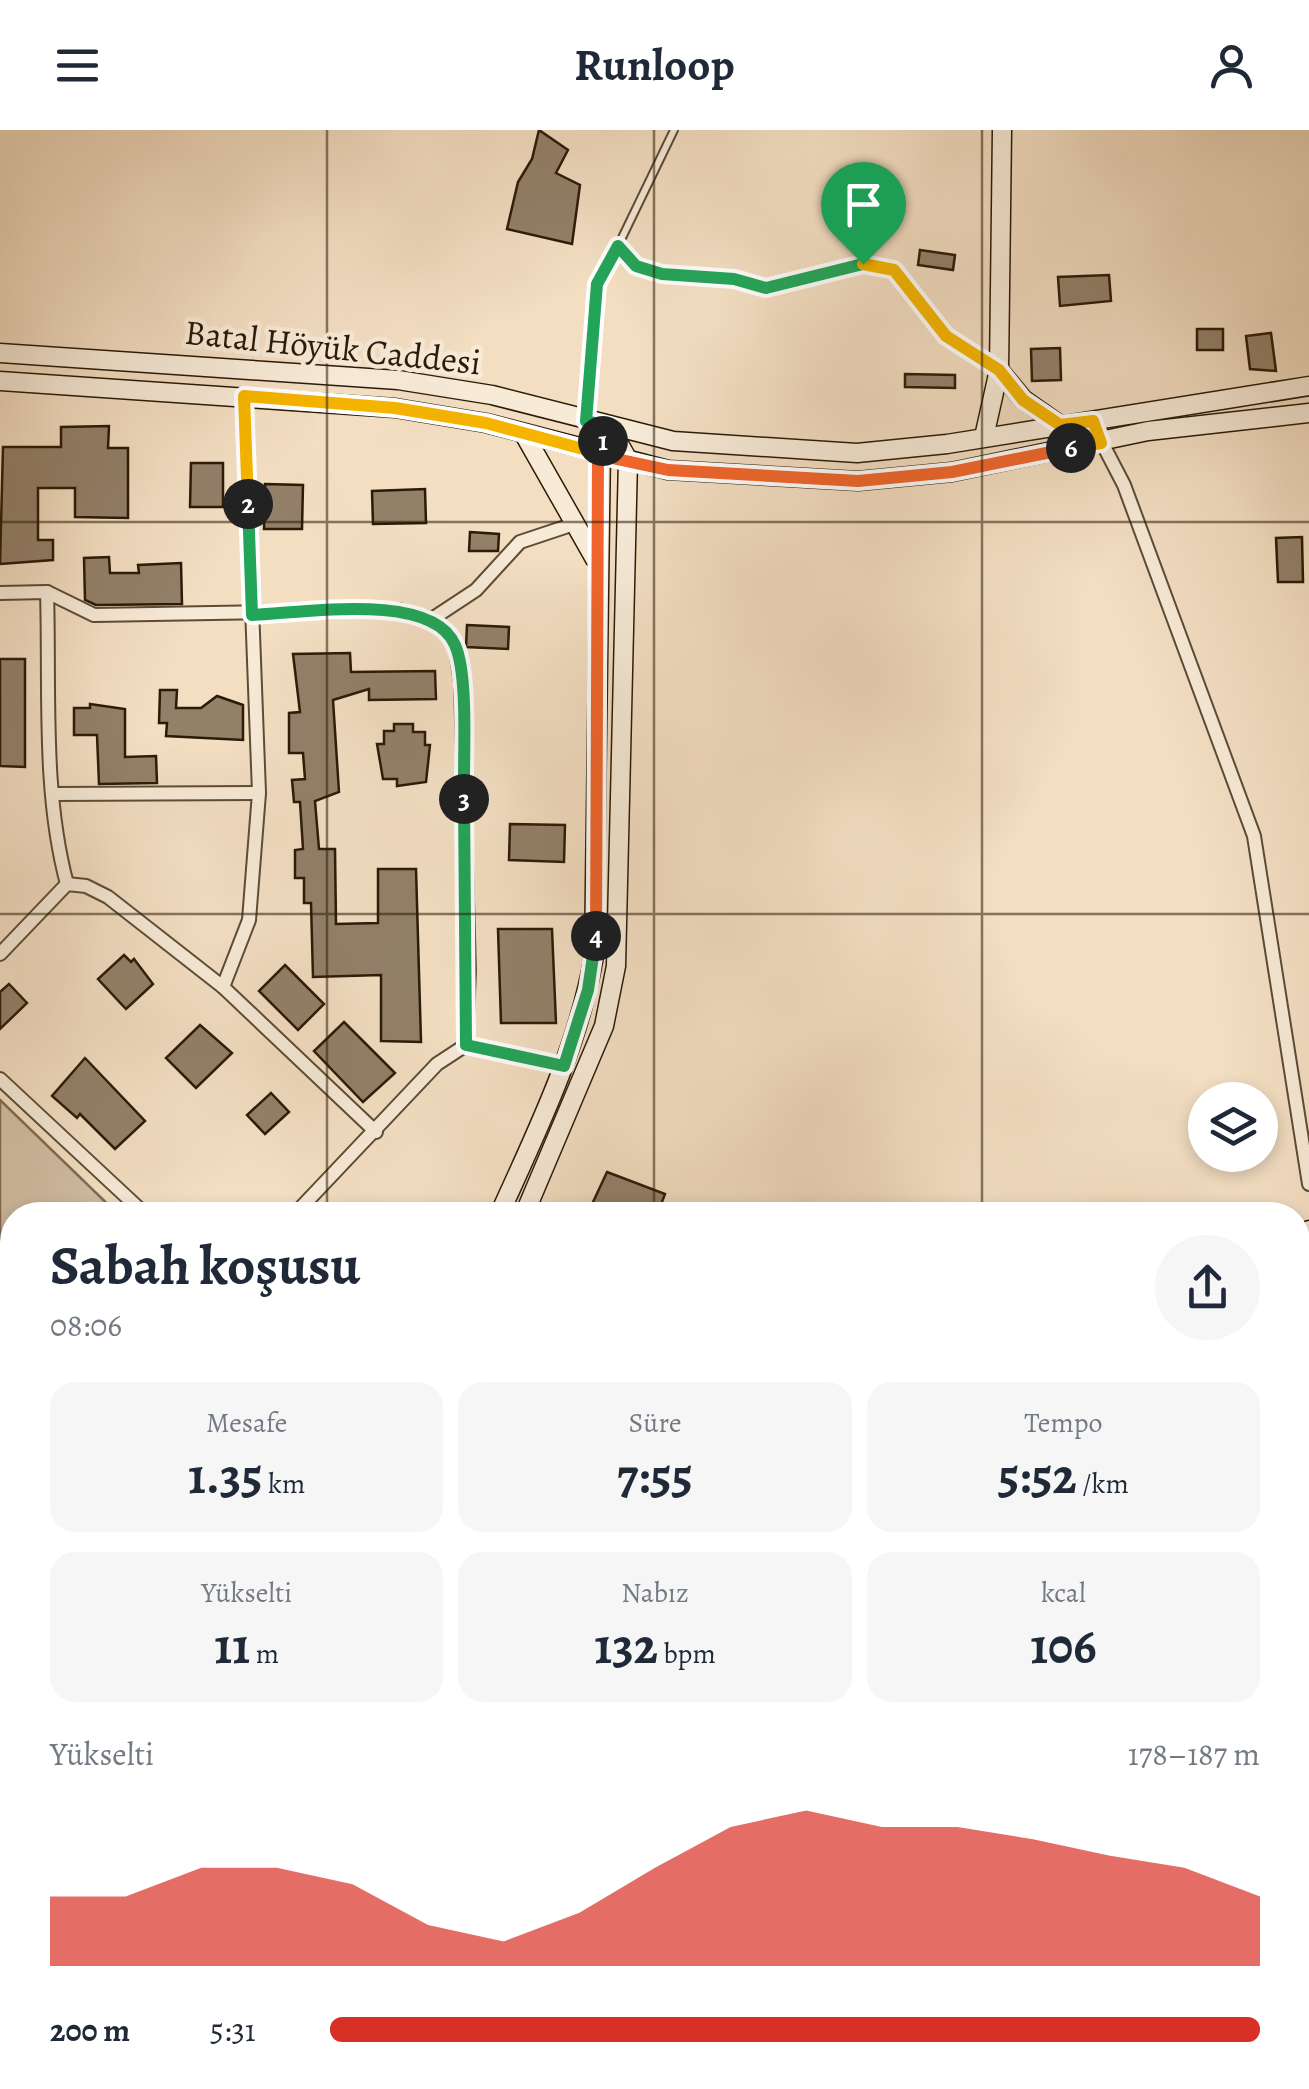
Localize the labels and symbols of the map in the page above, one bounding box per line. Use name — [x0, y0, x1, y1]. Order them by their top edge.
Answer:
pin — [821, 162, 906, 265]
street label: Batal Höyük Caddesi — [183, 308, 483, 386]
pin: 1 — [578, 416, 628, 466]
pin: 6 — [1046, 423, 1096, 473]
pin: 2 — [223, 479, 273, 529]
pin: 3 — [439, 774, 489, 824]
pin: 4 — [571, 911, 621, 961]

